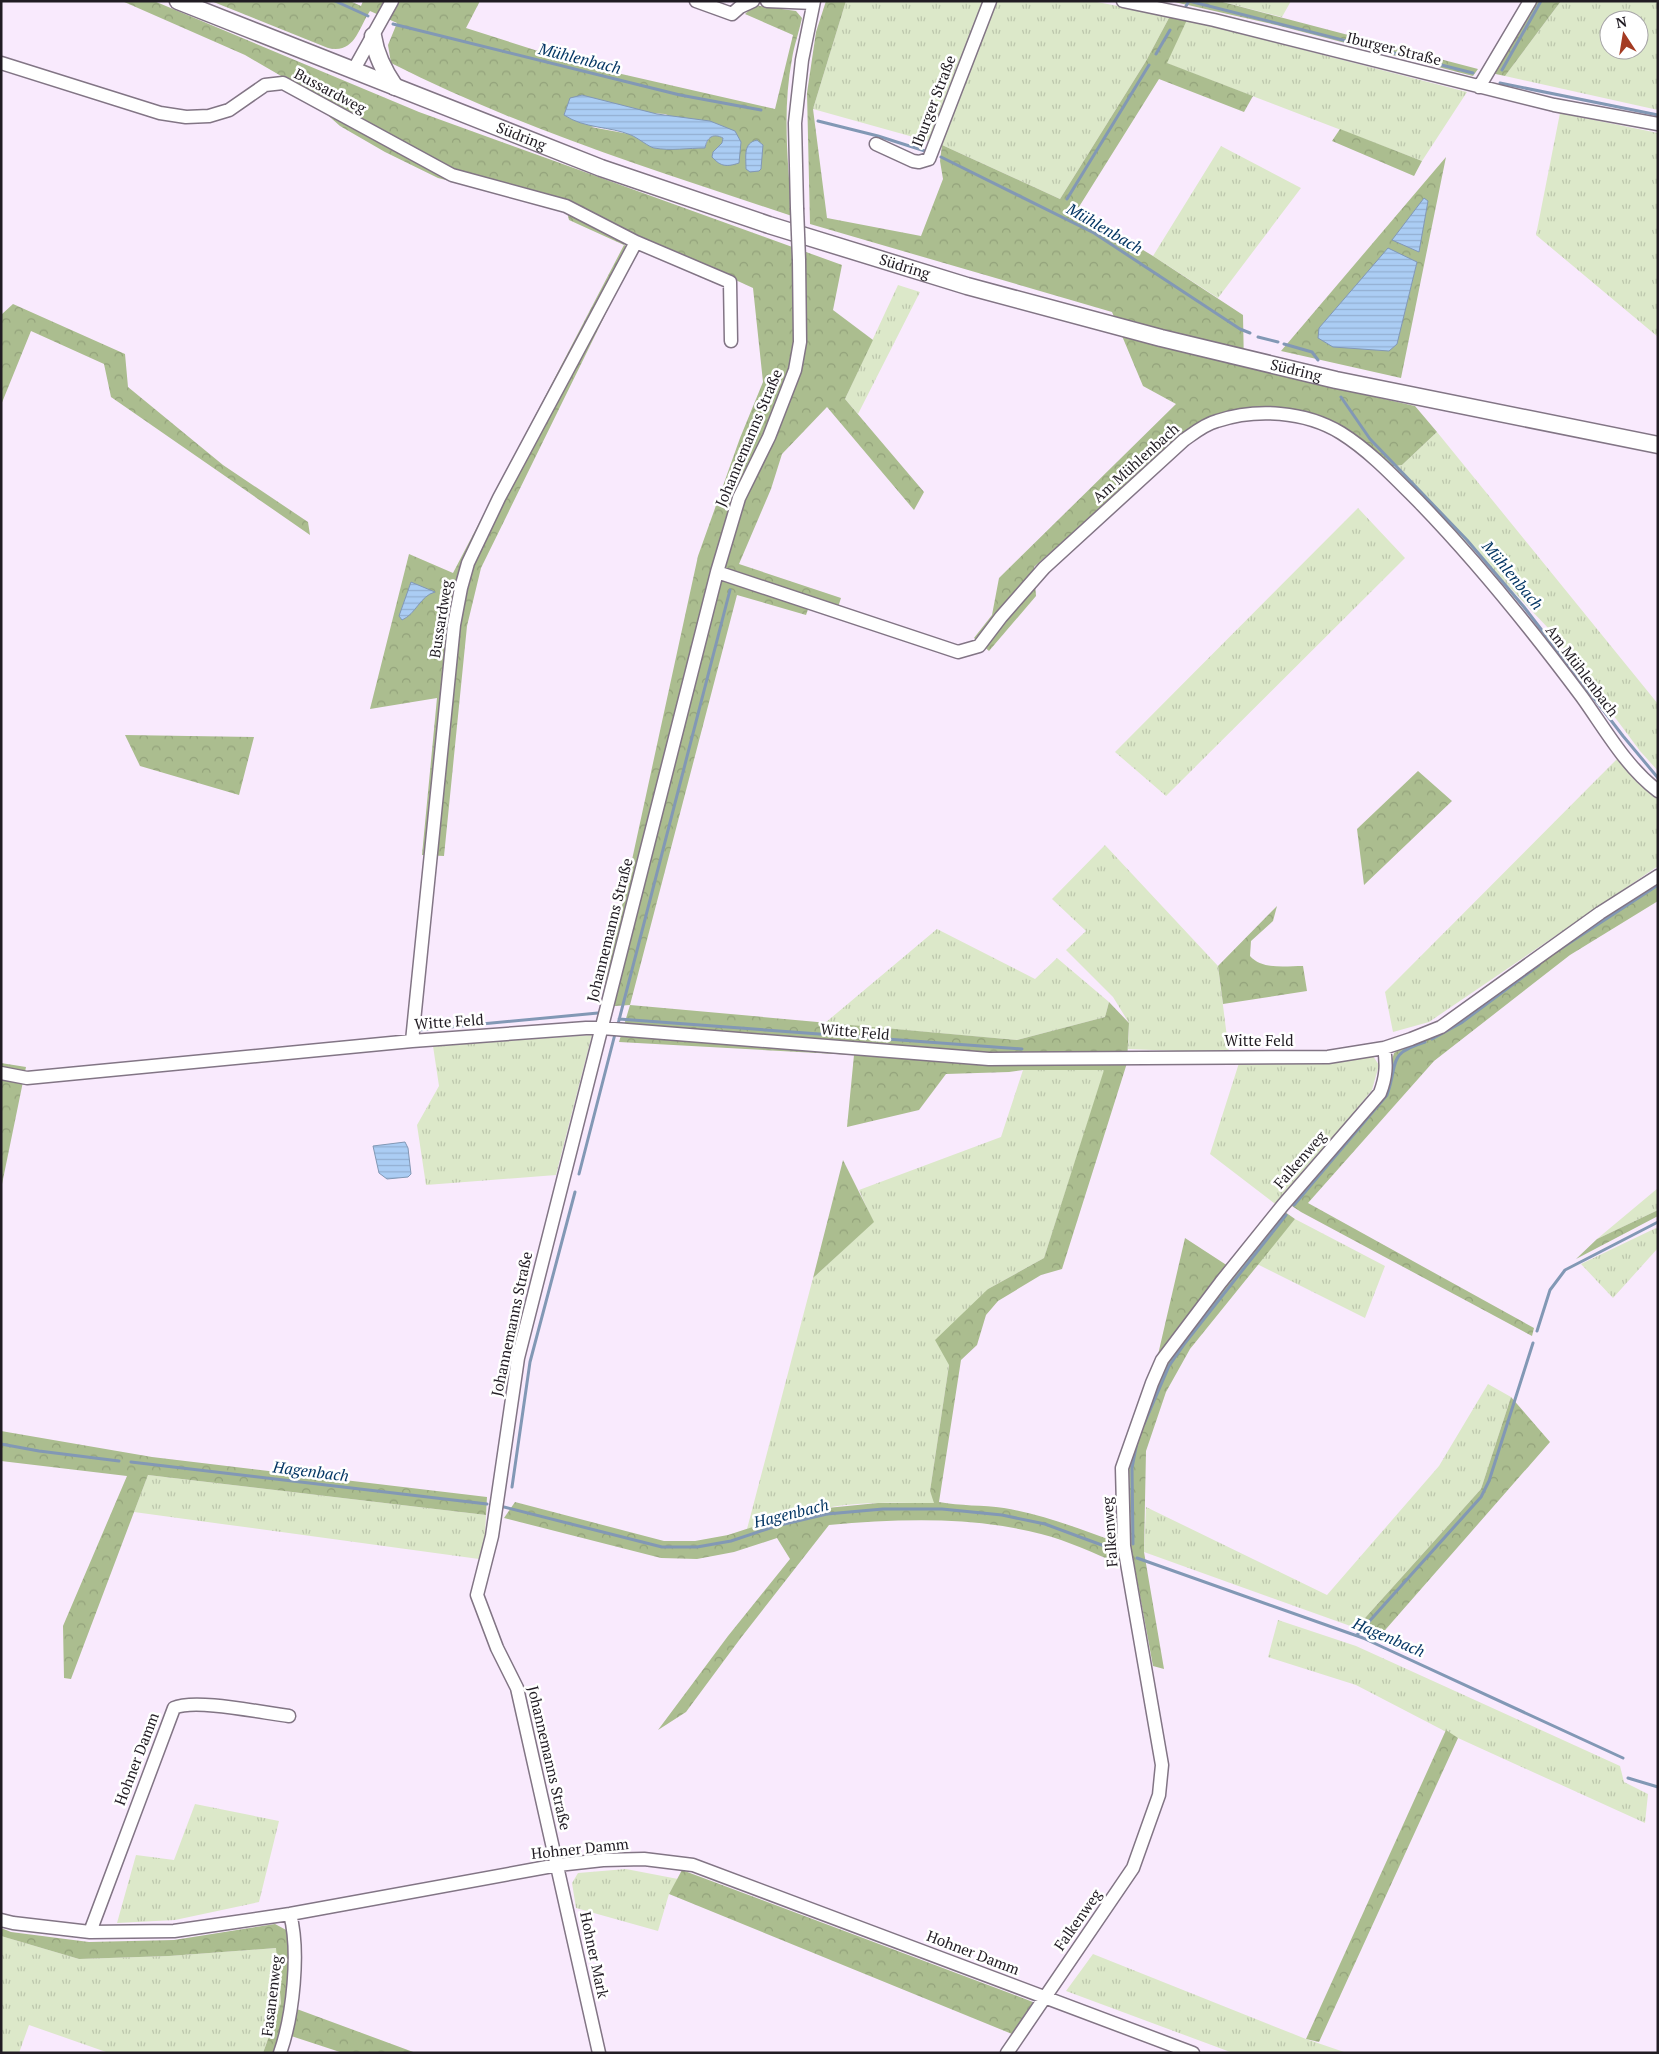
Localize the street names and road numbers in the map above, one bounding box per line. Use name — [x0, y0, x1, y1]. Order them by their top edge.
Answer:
street label: Iburger Straße — [1345, 27, 1444, 69]
street label: Iburger Straße — [906, 52, 960, 149]
street label: Bussardweg — [291, 63, 371, 118]
street label: Südring — [494, 117, 551, 155]
street label: Südring — [877, 249, 934, 283]
street label: Südring — [1269, 354, 1325, 385]
street label: Johannemanns Straße — [710, 366, 786, 509]
street label: Am Mühlenbach — [1088, 418, 1183, 506]
street label: Bussardweg — [424, 577, 456, 659]
street label: Am Mühlenbach — [1542, 621, 1624, 720]
street label: Johannemanns Straße — [581, 856, 637, 1004]
street label: Witte Feld — [414, 1009, 484, 1033]
street label: Witte Feld — [820, 1018, 891, 1044]
street label: Witte Feld — [1224, 1030, 1294, 1050]
street label: Falkenweg — [1269, 1125, 1331, 1192]
street label: Johannemanns Straße — [486, 1249, 536, 1398]
street label: Falkenweg — [1096, 1495, 1121, 1568]
street label: Johannemanns Straße — [524, 1684, 576, 1832]
street label: Hohner Damm — [109, 1709, 163, 1808]
street label: Hohner Damm — [530, 1833, 630, 1863]
street label: Falkenweg — [1049, 1884, 1106, 1954]
street label: Hohner Mark — [576, 1910, 614, 2000]
street label: Hohner Damm — [924, 1925, 1023, 1979]
street label: Fasanenweg — [256, 1953, 286, 2037]

